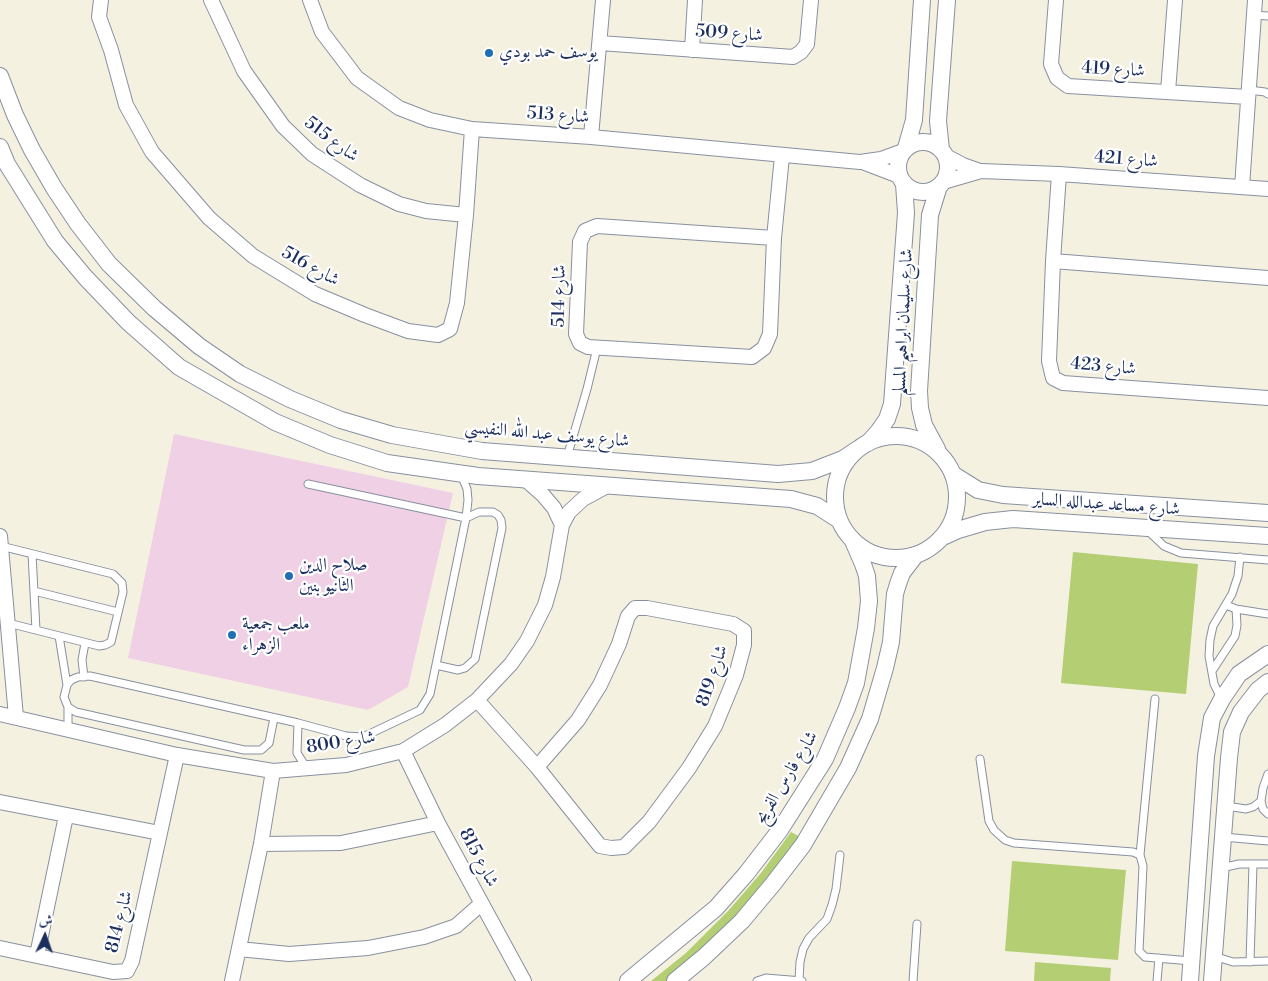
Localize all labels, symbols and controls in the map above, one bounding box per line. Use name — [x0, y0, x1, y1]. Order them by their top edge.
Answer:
street label: شارع 509 — [694, 21, 764, 47]
place label: يوسف حمد بودي — [499, 42, 597, 64]
marker: يوسف حمد بودي — [483, 47, 495, 59]
street label: شارع 419 — [1081, 58, 1145, 82]
street label: شارع 513 — [526, 103, 590, 129]
street label: شارع 515 — [300, 113, 362, 167]
street label: شارع 421 — [1093, 147, 1159, 173]
street label: شارع 516 — [277, 242, 343, 292]
street label: شارع سليمان ابراهيم المسلم — [889, 248, 919, 396]
street label: شارع 514 — [549, 265, 571, 327]
street label: شارع 423 — [1069, 353, 1137, 381]
street label: شارع يوسف عبد الله النفيسي — [464, 417, 630, 453]
street label: شارع مساعد عبدالله الساير — [1032, 489, 1180, 521]
place label: صلاح الدين الثانيو بنين — [299, 555, 368, 598]
marker: صلاح الدين الثانيو بنين — [283, 570, 295, 582]
place label: ملعب جمعية الزهراء — [242, 614, 310, 656]
marker: ملعب جمعية الزهراء — [226, 629, 238, 641]
street label: شارع 819 — [692, 642, 734, 710]
street label: شارع 800 — [305, 727, 377, 759]
street label: شارع فارس الفريح — [751, 728, 823, 828]
street label: شارع 815 — [454, 825, 502, 891]
street label: شارع 814 — [102, 889, 138, 955]
north arrow — [20, 911, 70, 961]
text: ش — [38, 912, 53, 930]

